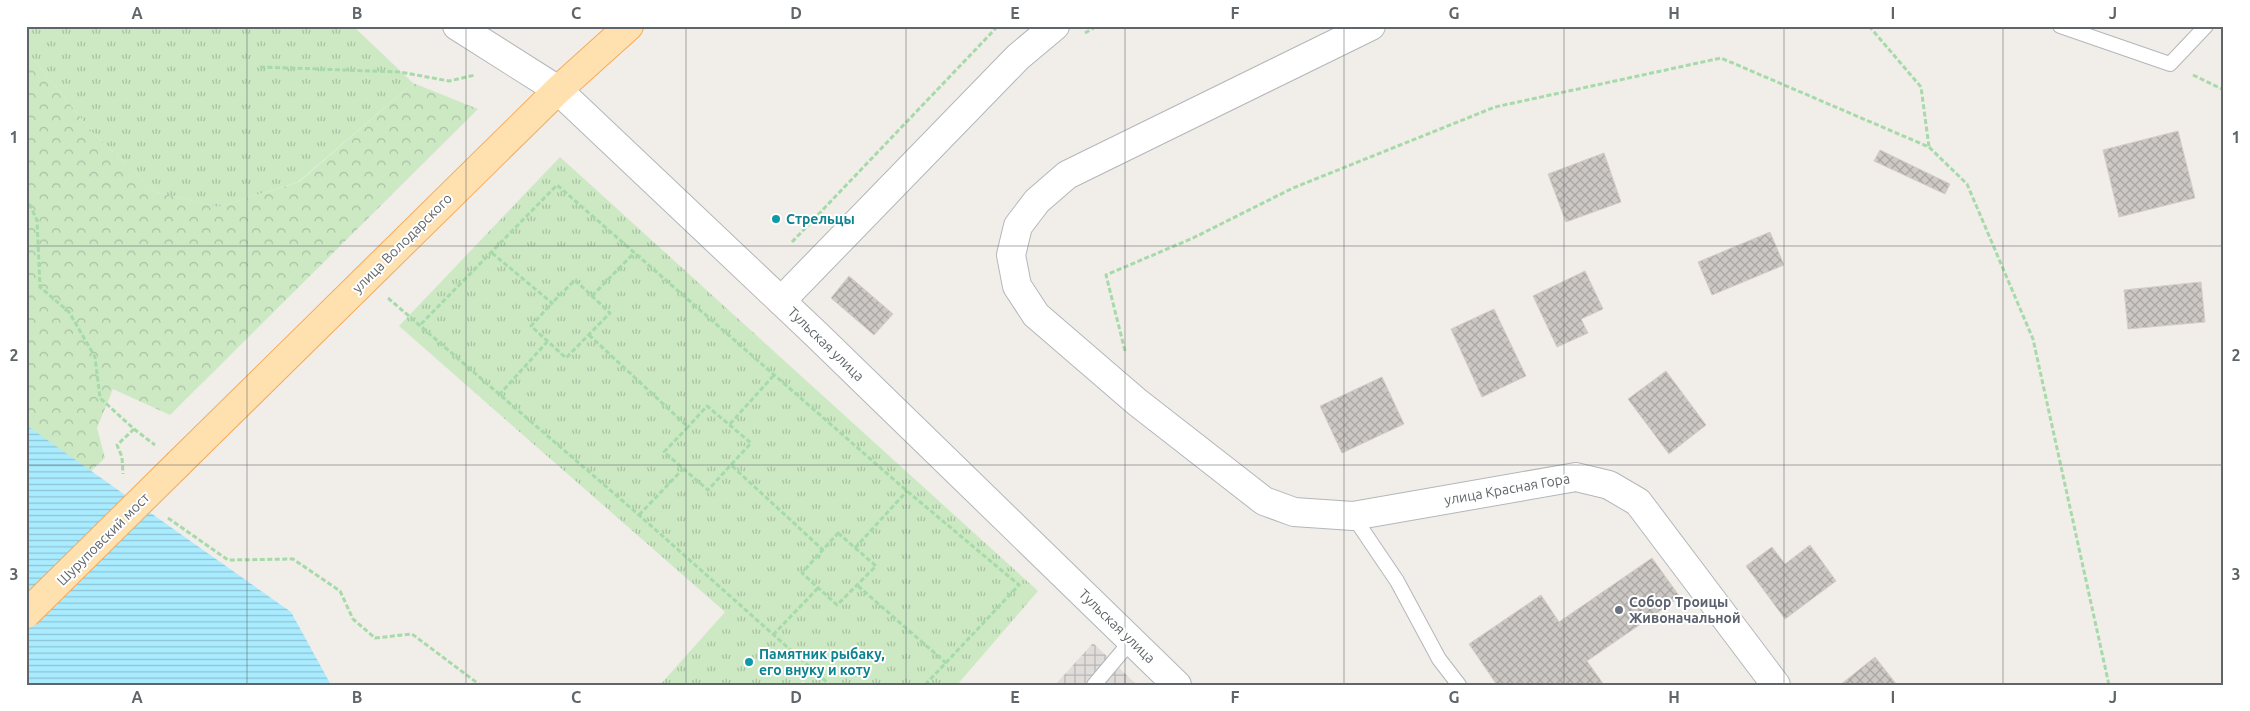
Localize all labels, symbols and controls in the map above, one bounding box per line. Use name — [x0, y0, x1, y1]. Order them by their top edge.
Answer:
text: A — [131, 4, 143, 22]
text: B — [352, 4, 362, 22]
text: C — [571, 4, 581, 22]
text: D — [790, 4, 802, 22]
text: E — [1010, 4, 1020, 22]
text: F — [1231, 4, 1240, 22]
text: G — [1448, 4, 1460, 22]
text: H — [1668, 4, 1680, 22]
text: I — [1891, 4, 1895, 22]
text: J — [2109, 4, 2117, 22]
text: 1 — [9, 128, 19, 146]
text: 1 — [2231, 128, 2241, 146]
street label: улица Володарского — [349, 190, 455, 296]
place label: Стрельцы — [786, 211, 855, 227]
marker: Стрельцы — [770, 213, 782, 225]
street label: Тульская улица — [785, 304, 867, 384]
text: 2 — [9, 346, 19, 364]
text: 2 — [2231, 346, 2241, 364]
street label: улица Красная Гора — [1443, 470, 1571, 508]
street label: Шуруповский мост — [53, 489, 153, 589]
text: 3 — [9, 565, 19, 583]
text: 3 — [2231, 565, 2241, 583]
street label: Тульская улица — [1076, 586, 1158, 666]
place label: Собор Троицы Живоначальной — [1629, 594, 1740, 626]
marker: Собор Троицы Живоначальной — [1613, 604, 1625, 616]
place label: Памятник рыбаку, его внуку и коту — [759, 646, 885, 678]
marker: Памятник рыбаку, его внуку и коту — [743, 656, 755, 668]
text: A — [131, 688, 143, 706]
text: B — [352, 688, 362, 706]
text: C — [571, 688, 581, 706]
text: D — [790, 688, 802, 706]
text: E — [1010, 688, 1020, 706]
text: F — [1231, 688, 1240, 706]
text: G — [1448, 688, 1460, 706]
text: H — [1668, 688, 1680, 706]
text: I — [1891, 688, 1895, 706]
text: J — [2109, 688, 2117, 706]

